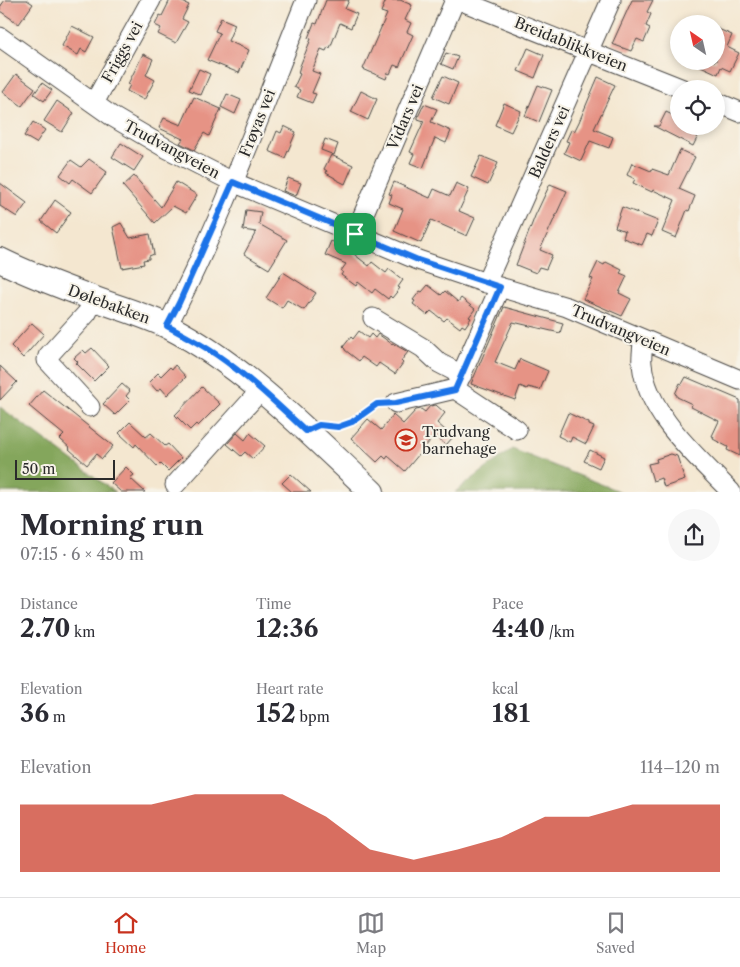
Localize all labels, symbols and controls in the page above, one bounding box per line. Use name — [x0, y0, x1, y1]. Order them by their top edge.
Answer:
street label: Breidablikkveien — [512, 13, 631, 76]
north arrow — [670, 15, 725, 70]
map controls — [670, 15, 725, 135]
street label: Friggs vei — [97, 18, 147, 86]
button: locate — [670, 80, 725, 135]
street label: Vidars vei — [382, 81, 427, 154]
street label: Frøyas vei — [235, 86, 279, 160]
street label: Balders vei — [525, 102, 574, 181]
street label: Trudvangveien — [121, 116, 224, 183]
pin — [334, 213, 376, 255]
icon: arrive — [341, 220, 369, 248]
street label: Dølebakken — [65, 280, 153, 328]
street label: Trudvangveien — [568, 300, 674, 360]
place label: Trudvang barnehage — [422, 422, 497, 458]
school or university icon: Trudvang barnehage — [394, 428, 418, 452]
scale bar — [15, 457, 115, 480]
text: 50 m — [22, 460, 55, 478]
text: Morning run — [20, 508, 204, 542]
button: share — [668, 509, 720, 561]
text: 07:15 · 6 × 450 m — [20, 544, 144, 564]
text: Distance — [20, 595, 78, 613]
text: Time — [256, 595, 291, 613]
text: Pace — [492, 595, 524, 613]
text: 2.70 — [20, 613, 70, 644]
text: 12:36 — [256, 613, 319, 644]
text: 4:40 — [492, 613, 545, 644]
text: km — [70, 623, 95, 641]
text: /km — [545, 623, 575, 641]
text: Elevation — [20, 680, 83, 698]
text: Heart rate — [256, 680, 323, 698]
text: kcal — [492, 680, 518, 698]
text: 36 — [20, 698, 49, 729]
text: 152 — [256, 698, 296, 729]
text: 181 — [492, 698, 530, 729]
text: m — [49, 708, 66, 726]
text: bpm — [296, 708, 330, 726]
text: Elevation — [20, 757, 91, 777]
text: 114–120 m — [640, 757, 720, 777]
tab: Home — [105, 909, 146, 957]
tab: Map — [356, 909, 386, 957]
tab: Saved — [596, 909, 635, 957]

